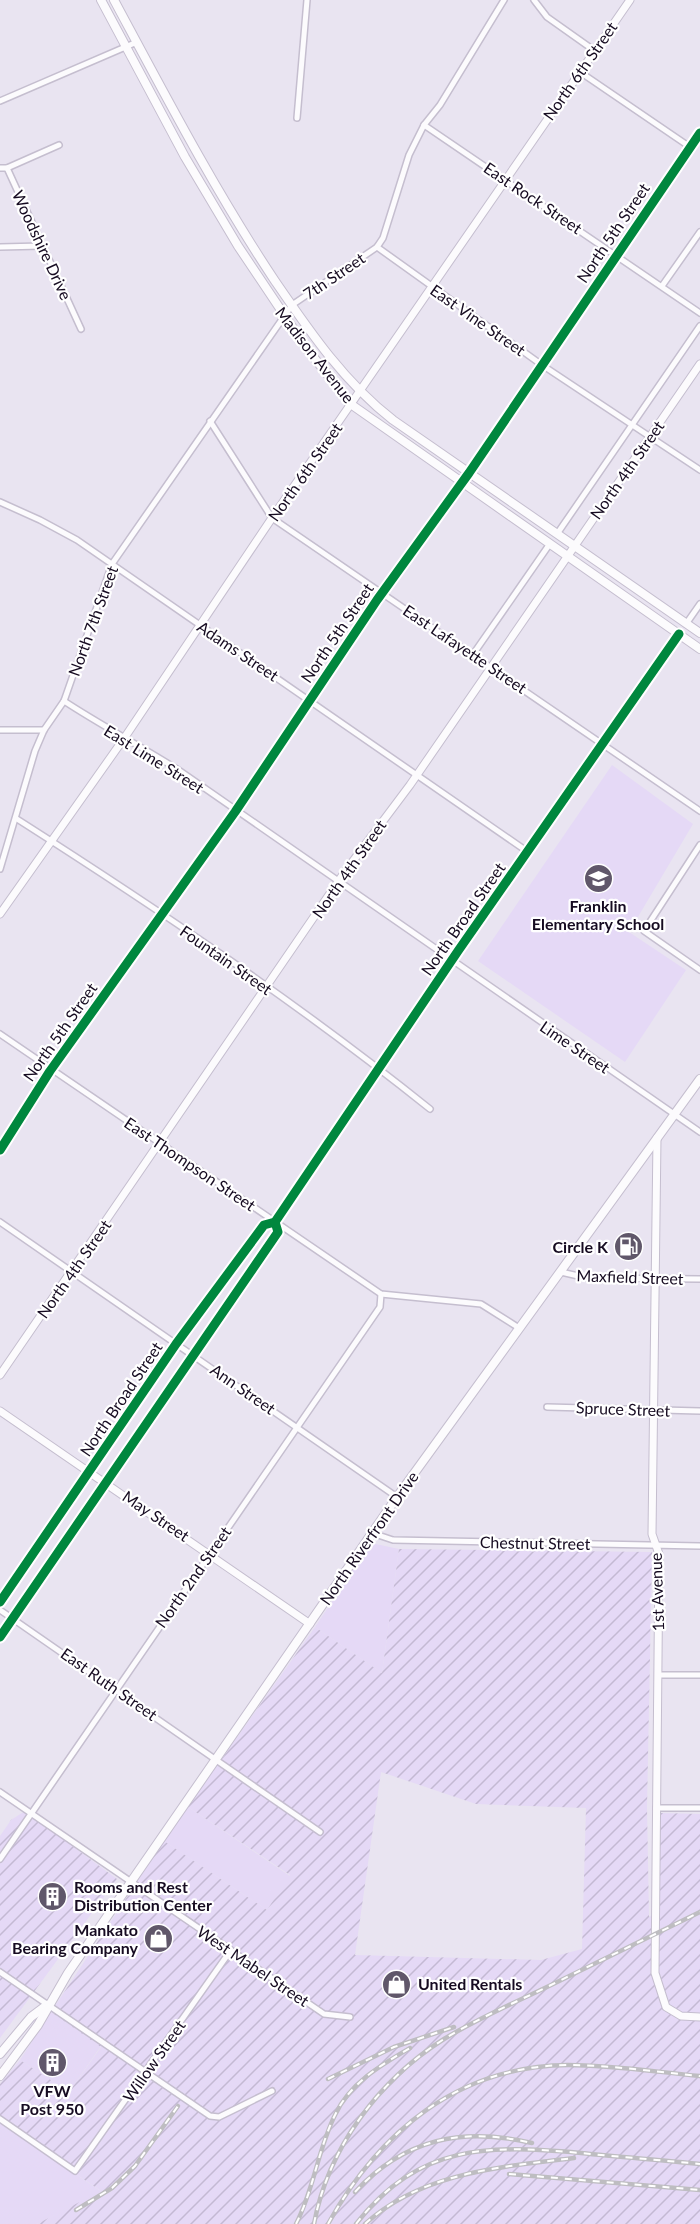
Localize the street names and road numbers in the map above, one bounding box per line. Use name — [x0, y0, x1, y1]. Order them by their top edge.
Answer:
street label: North 6th Street — [539, 18, 621, 124]
street label: East Rock Street — [481, 158, 586, 238]
street label: North 5th Street — [572, 179, 653, 286]
street label: Woodshire Drive — [9, 187, 76, 303]
street label: 7th Street — [299, 248, 368, 303]
street label: East Vine Street — [427, 280, 530, 360]
street label: Madison Avenue — [272, 303, 359, 407]
street label: North 4th Street — [586, 417, 668, 523]
street label: North 6th Street — [264, 419, 346, 525]
street label: North 7th Street — [64, 563, 121, 678]
street label: North 5th Street — [296, 579, 377, 686]
street label: East Lafayette Street — [400, 600, 531, 697]
street label: Adams Street — [194, 616, 283, 685]
street label: East Lime Street — [101, 720, 208, 797]
street label: North 4th Street — [308, 816, 390, 922]
street label: North Broad Street — [417, 858, 509, 979]
street label: Fountain Street — [177, 921, 276, 998]
street label: North 5th Street — [19, 979, 101, 1085]
street label: Lime Street — [537, 1016, 614, 1077]
street label: East Thompson Street — [121, 1113, 260, 1215]
street label: North 4th Street — [33, 1216, 115, 1322]
street label: Maxfield Street — [576, 1265, 684, 1288]
street label: North Broad Street — [75, 1338, 166, 1459]
street label: Ann Street — [207, 1359, 280, 1418]
street label: Spruce Street — [576, 1397, 671, 1420]
street label: North Riverfront Drive — [315, 1467, 422, 1608]
street label: May Street — [119, 1486, 193, 1545]
street label: North 2nd Street — [151, 1522, 235, 1631]
street label: Chestnut Street — [480, 1532, 591, 1553]
street label: 1st Avenue — [646, 1552, 667, 1632]
street label: East Ruth Street — [57, 1643, 161, 1724]
street label: West Mabel Street — [194, 1921, 313, 2010]
street label: Willow Street — [118, 2016, 189, 2105]

